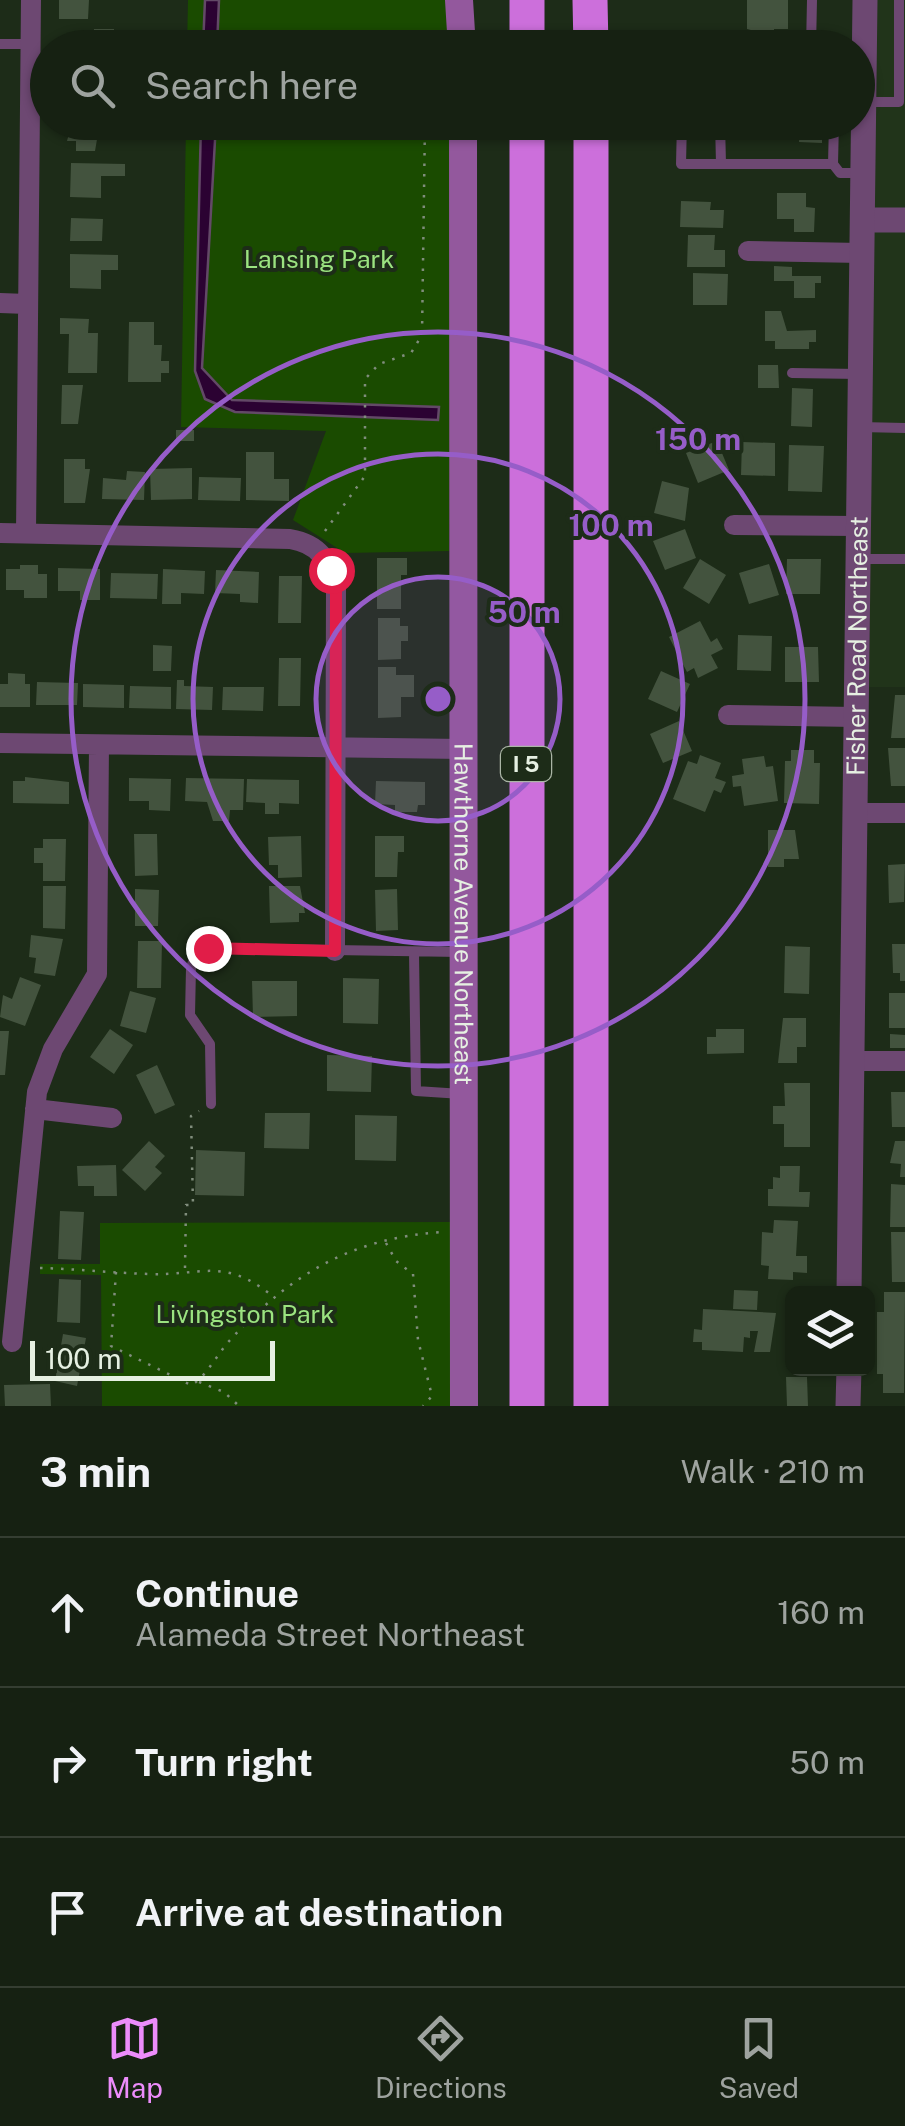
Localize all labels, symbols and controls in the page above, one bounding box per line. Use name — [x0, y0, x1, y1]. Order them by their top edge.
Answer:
search box — [30, 30, 875, 140]
icon: search — [65, 58, 120, 113]
text: Search here — [145, 63, 358, 108]
park label: Lansing Park — [244, 244, 394, 274]
text: 150 m — [655, 421, 741, 457]
text: 100 m — [568, 507, 654, 543]
street label: Fisher Road Northeast — [840, 516, 874, 776]
route start — [309, 548, 355, 594]
text: 50 m — [487, 594, 561, 630]
centre of rings — [420, 681, 456, 717]
street label: Hawthorne Avenue Northeast — [448, 743, 479, 1085]
road number: I 5 — [501, 747, 551, 781]
route end — [186, 926, 232, 972]
map controls — [785, 1286, 875, 1376]
button: layers — [785, 1286, 875, 1376]
park label: Livingston Park — [156, 1299, 334, 1329]
scale bar — [30, 1336, 275, 1380]
text: 100 m — [45, 1342, 122, 1375]
text: 3 min — [40, 1447, 151, 1496]
text: Walk · 210 m — [681, 1453, 865, 1490]
text: Continue — [135, 1571, 299, 1616]
icon: ahead — [40, 1585, 95, 1640]
text: 160 m — [777, 1594, 865, 1631]
text: Alameda Street Northeast — [135, 1616, 525, 1653]
icon: right — [40, 1735, 95, 1790]
text: Turn right — [135, 1740, 313, 1785]
text: 50 m — [789, 1744, 865, 1781]
icon: arrive — [40, 1885, 95, 1940]
text: Arrive at destination — [135, 1890, 503, 1935]
tab: Map — [106, 2011, 163, 2104]
tab: Directions — [375, 2011, 507, 2104]
tab: Saved — [719, 2011, 799, 2104]

